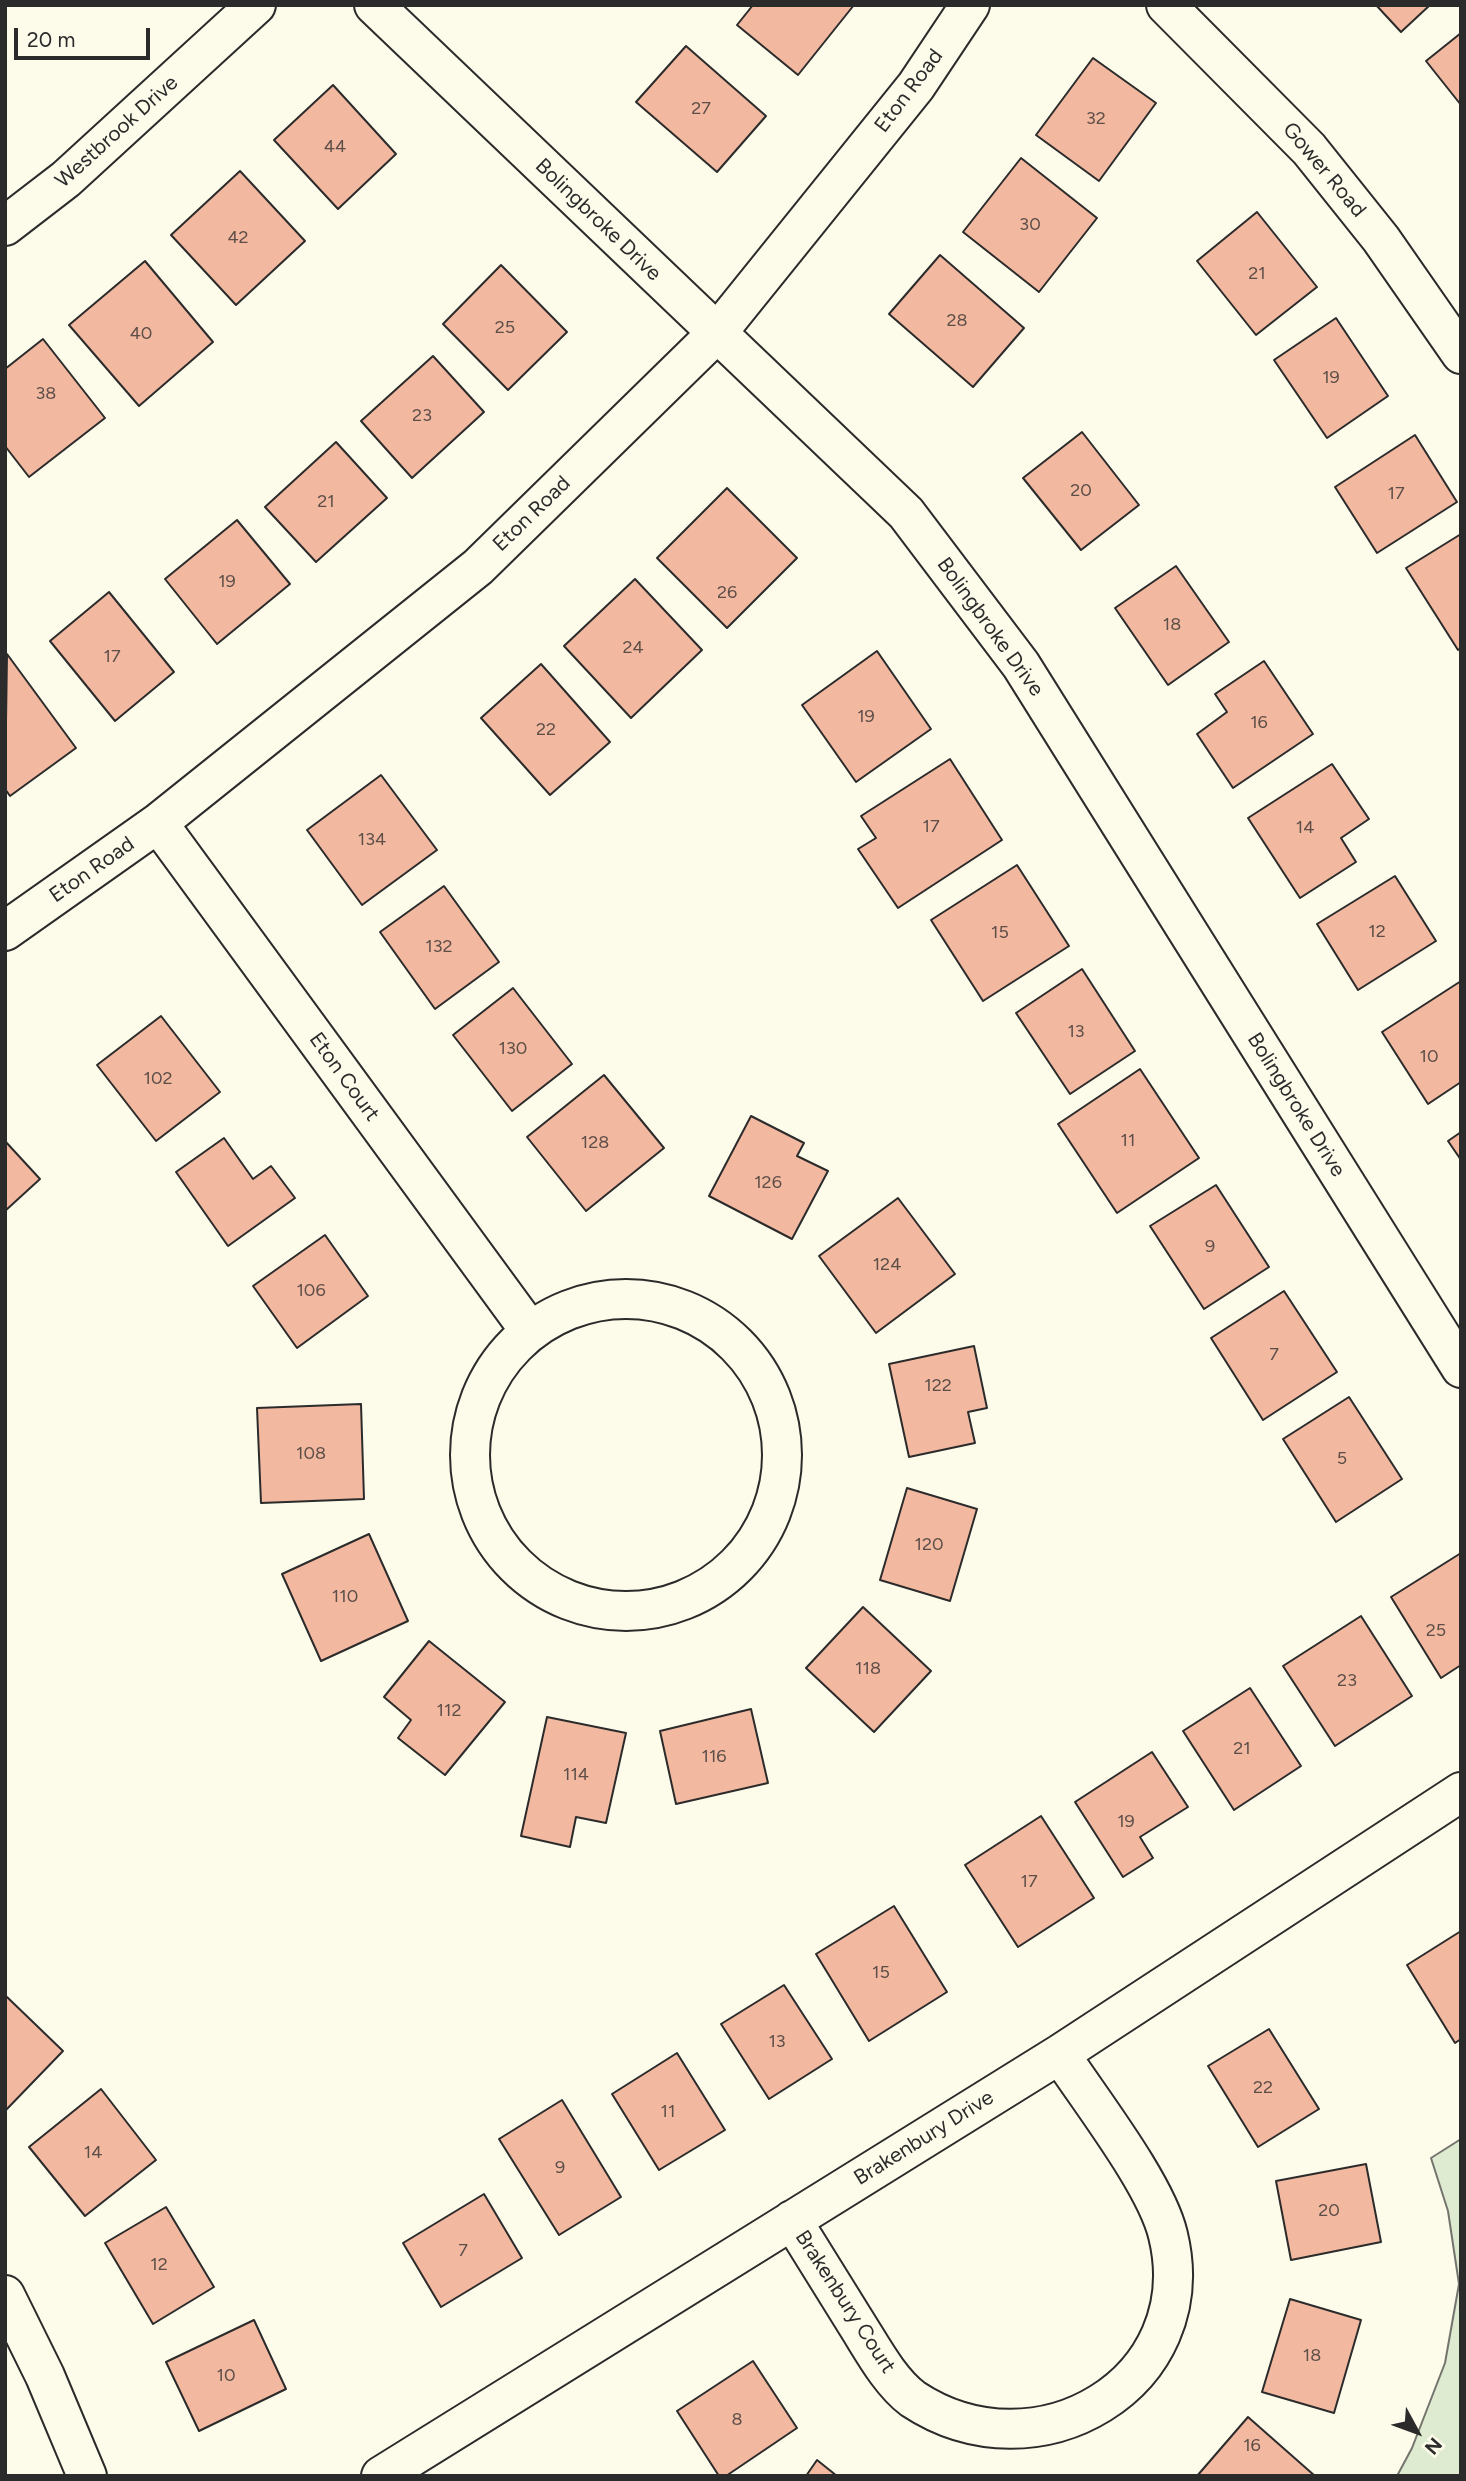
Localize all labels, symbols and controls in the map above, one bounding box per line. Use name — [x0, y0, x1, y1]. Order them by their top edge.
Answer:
scale bar — [18, 14, 154, 58]
text: 20 m — [27, 27, 75, 52]
street label: Eton Road — [870, 44, 948, 138]
street label: Westbrook Drive — [51, 70, 183, 194]
house number: 27 — [691, 98, 711, 120]
house number: 32 — [1086, 108, 1106, 130]
street label: Gower Road — [1277, 117, 1371, 223]
house number: 44 — [324, 136, 346, 158]
street label: Bolingbroke Drive — [530, 154, 666, 286]
house number: 30 — [1019, 214, 1041, 236]
house number: 42 — [227, 227, 249, 249]
house number: 21 — [1248, 263, 1266, 285]
house number: 28 — [946, 310, 968, 332]
house number: 25 — [495, 317, 515, 339]
house number: 40 — [130, 323, 152, 345]
house number: 19 — [1322, 367, 1340, 389]
house number: 38 — [36, 383, 56, 405]
house number: 23 — [412, 405, 432, 427]
street label: Eton Road — [488, 471, 576, 557]
house number: 20 — [1070, 480, 1092, 502]
house number: 17 — [1387, 483, 1405, 505]
house number: 21 — [317, 491, 335, 513]
street label: Bolingbroke Drive — [931, 553, 1049, 701]
house number: 19 — [218, 571, 236, 593]
house number: 26 — [717, 582, 737, 604]
house number: 18 — [1163, 614, 1181, 636]
house number: 24 — [622, 637, 644, 659]
house number: 17 — [103, 646, 121, 668]
house number: 19 — [857, 706, 875, 728]
house number: 16 — [1250, 712, 1268, 734]
house number: 22 — [536, 719, 556, 741]
house number: 17 — [922, 816, 940, 838]
house number: 14 — [1296, 817, 1314, 839]
house number: 134 — [358, 829, 386, 851]
street label: Eton Road — [45, 832, 139, 908]
house number: 12 — [1368, 921, 1386, 943]
house number: 15 — [991, 922, 1009, 944]
house number: 132 — [425, 936, 453, 958]
house number: 13 — [1067, 1021, 1085, 1043]
street label: Eton Court — [303, 1028, 385, 1126]
street label: Bolingbroke Drive — [1242, 1028, 1350, 1182]
house number: 130 — [499, 1038, 527, 1060]
house number: 10 — [1420, 1046, 1438, 1068]
house number: 102 — [143, 1068, 173, 1090]
house number: 11 — [1121, 1130, 1135, 1152]
house number: 128 — [581, 1132, 609, 1154]
house number: 126 — [754, 1172, 782, 1194]
house number: 9 — [1205, 1236, 1215, 1258]
house number: 124 — [873, 1254, 901, 1276]
house number: 106 — [296, 1280, 326, 1302]
house number: 7 — [1269, 1344, 1279, 1366]
house number: 122 — [924, 1375, 952, 1397]
house number: 108 — [296, 1443, 326, 1465]
house number: 5 — [1337, 1448, 1347, 1470]
house number: 120 — [914, 1534, 944, 1556]
house number: 110 — [332, 1586, 358, 1608]
house number: 25 — [1426, 1620, 1446, 1642]
house number: 118 — [855, 1658, 881, 1680]
house number: 23 — [1337, 1670, 1357, 1692]
house number: 112 — [437, 1700, 461, 1722]
house number: 21 — [1233, 1738, 1251, 1760]
house number: 116 — [701, 1746, 727, 1768]
house number: 114 — [563, 1764, 589, 1786]
house number: 19 — [1117, 1811, 1135, 1833]
house number: 17 — [1020, 1871, 1038, 1893]
house number: 15 — [872, 1962, 890, 1984]
house number: 13 — [768, 2031, 786, 2053]
house number: 22 — [1253, 2077, 1273, 2099]
street label: Brakenbury Drive — [850, 2085, 998, 2191]
house number: 11 — [661, 2101, 675, 2123]
house number: 14 — [84, 2142, 102, 2164]
house number: 9 — [555, 2157, 565, 2179]
house number: 20 — [1318, 2200, 1340, 2222]
street label: Brakenbury Court — [789, 2226, 901, 2378]
house number: 7 — [458, 2240, 468, 2262]
house number: 12 — [150, 2254, 168, 2276]
house number: 18 — [1303, 2345, 1321, 2367]
house number: 10 — [217, 2365, 235, 2387]
north arrow — [1382, 2397, 1452, 2467]
house number: 8 — [731, 2409, 743, 2431]
text: N — [1420, 2433, 1447, 2459]
house number: 16 — [1243, 2435, 1261, 2457]

